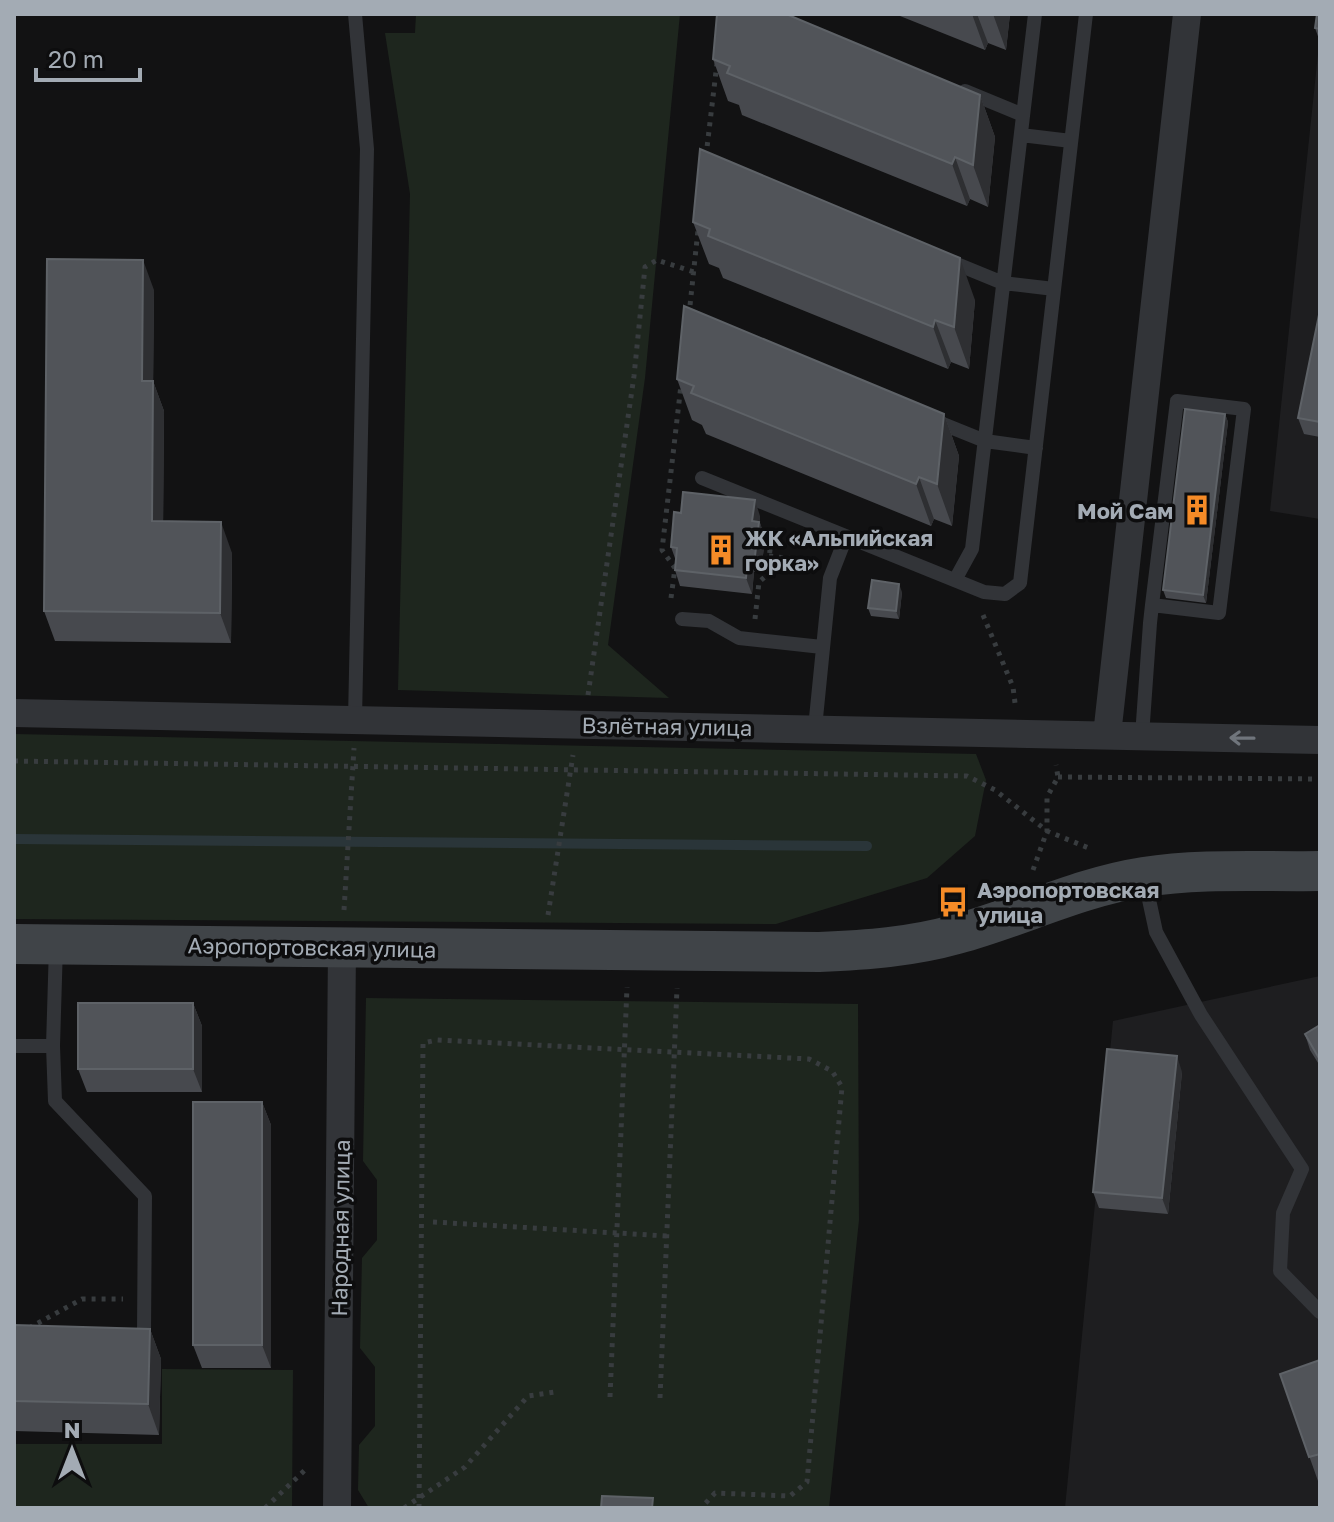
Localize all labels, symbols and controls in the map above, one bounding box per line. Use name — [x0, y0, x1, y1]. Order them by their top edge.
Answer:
scale bar — [36, 32, 140, 82]
text: 20 m — [48, 44, 104, 73]
building icon: Мой Сам — [1180, 493, 1214, 527]
place label: Мой Сам — [1077, 497, 1173, 524]
place label: ЖК «Альпийская горка» — [745, 524, 933, 576]
building icon: ЖК «Альпийская горка» — [704, 533, 738, 567]
street label: Взлётная улица — [581, 711, 753, 741]
one-way arrow — [1229, 731, 1256, 746]
place label: Аэропортовская улица — [977, 876, 1160, 928]
bus stop icon: Аэропортовская улица — [936, 885, 970, 919]
street label: Аэропортовская улица — [188, 931, 436, 963]
street label: Народная улица — [325, 1139, 355, 1317]
north arrow — [32, 1410, 112, 1490]
text: N — [64, 1416, 80, 1443]

